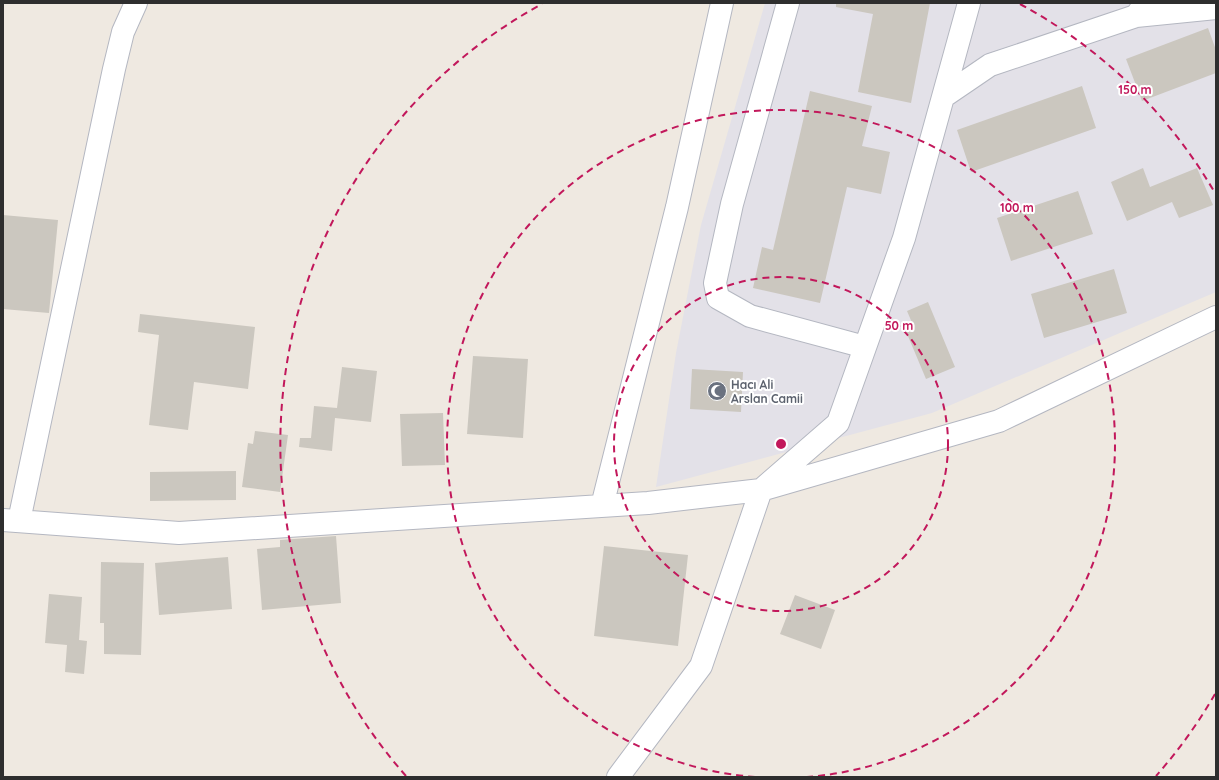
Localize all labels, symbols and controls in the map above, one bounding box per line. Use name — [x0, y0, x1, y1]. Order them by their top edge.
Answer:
text: 150 m — [1118, 82, 1152, 97]
text: 100 m — [1000, 200, 1034, 215]
text: 50 m — [885, 318, 913, 333]
place label: Hacı Ali Arslan Camii — [731, 377, 803, 406]
mosque icon: Hacı Ali Arslan Camii — [706, 380, 728, 402]
centre of rings — [774, 437, 788, 451]

